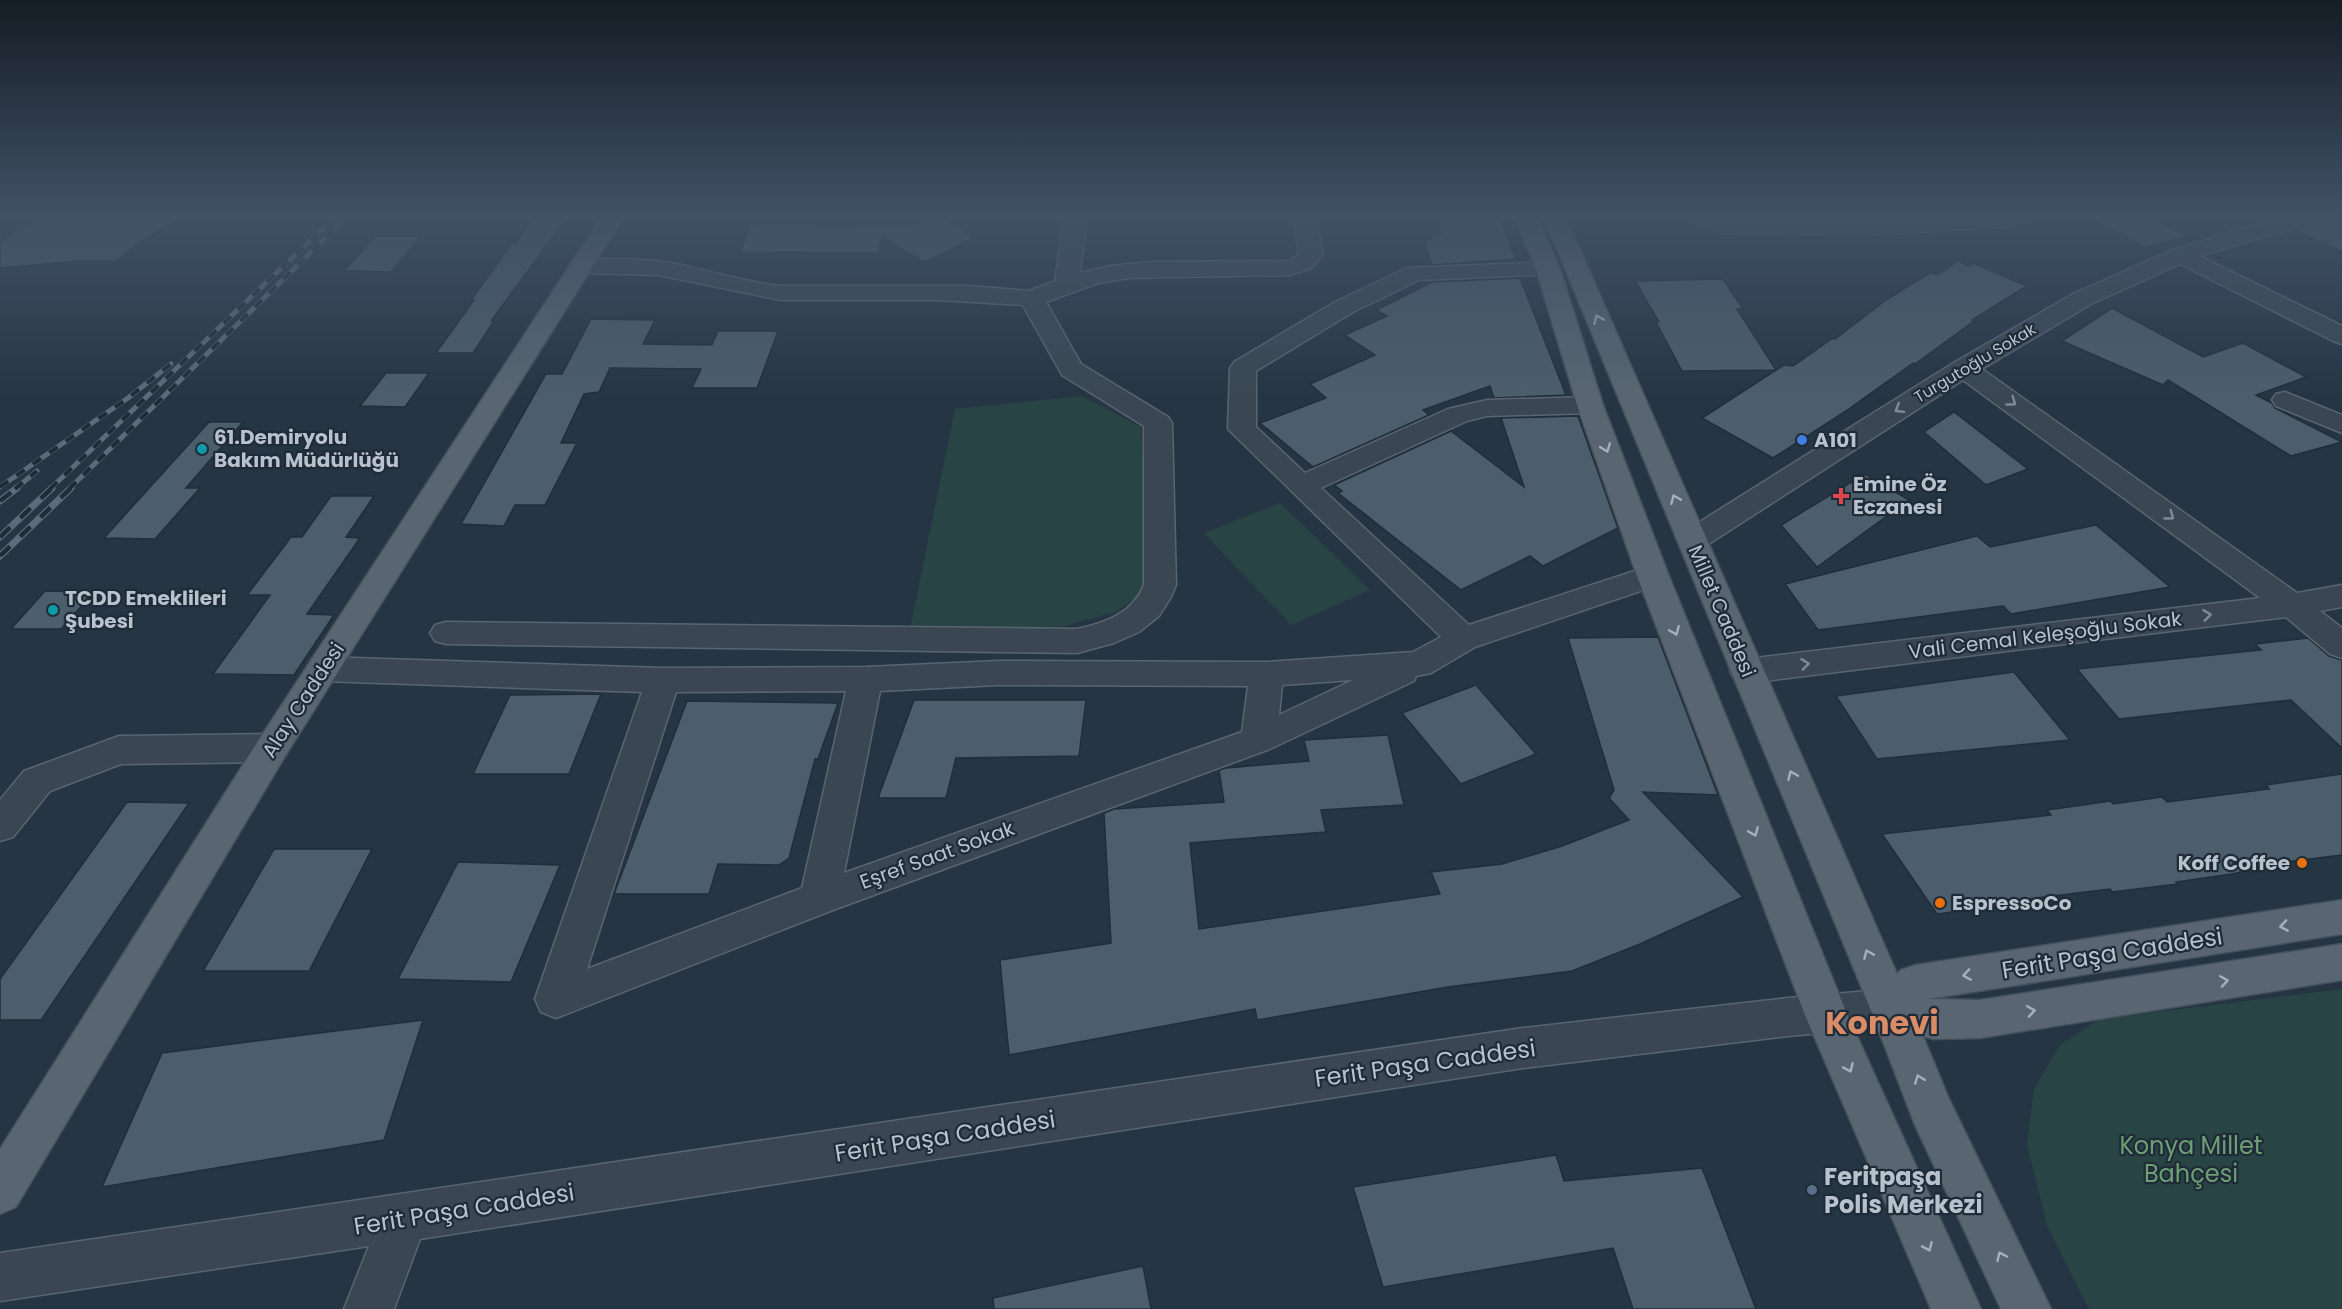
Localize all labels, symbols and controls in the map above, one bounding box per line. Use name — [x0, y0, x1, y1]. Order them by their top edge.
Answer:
one-way arrow — [1593, 315, 1605, 326]
street label: Turgutoğlu Sokak — [1910, 317, 2041, 408]
one-way arrow — [2005, 395, 2016, 406]
one-way arrow — [1895, 402, 1906, 413]
place label: 61.Demiryolu Bakım Müdürlüğü — [214, 423, 399, 474]
place label: A101 — [1814, 426, 1857, 454]
marker: A101 — [1795, 433, 1809, 447]
marker: 61.Demiryolu Bakım Müdürlüğü — [195, 442, 209, 456]
one-way arrow — [1599, 443, 1612, 453]
place label: Emine Öz Eczanesi — [1853, 470, 1947, 521]
marker: Emine Öz Eczanesi — [1834, 489, 1848, 503]
one-way arrow — [1670, 494, 1682, 505]
one-way arrow — [2163, 509, 2174, 520]
street label: Millet Caddesi — [1682, 541, 1762, 681]
place label: TCDD Emeklileri Şubesi — [65, 584, 227, 635]
marker: TCDD Emeklileri Şubesi — [46, 603, 60, 617]
street label: Vali Cemal Keleşoğlu Sokak — [1907, 604, 2184, 666]
one-way arrow — [2203, 610, 2212, 622]
one-way arrow — [1668, 625, 1680, 636]
street label: Alay Caddesi — [255, 637, 351, 763]
one-way arrow — [1801, 658, 1810, 671]
one-way arrow — [1787, 770, 1799, 781]
street label: Eşref Saat Sokak — [856, 814, 1019, 896]
one-way arrow — [1747, 826, 1759, 837]
place label: Koff Coffee — [2178, 849, 2290, 877]
marker: Koff Coffee — [2295, 856, 2309, 870]
place label: EspressoCo — [1952, 889, 2072, 917]
marker: EspressoCo — [1933, 896, 1947, 910]
street label: Ferit Paşa Caddesi — [1999, 919, 2225, 987]
one-way arrow — [2280, 920, 2289, 932]
one-way arrow — [1864, 950, 1876, 961]
one-way arrow — [1962, 968, 1971, 980]
one-way arrow — [2220, 975, 2229, 987]
district label: Konevi — [1825, 1000, 1939, 1045]
one-way arrow — [2026, 1005, 2036, 1018]
street label: Ferit Paşa Caddesi — [1312, 1031, 1538, 1095]
one-way arrow — [1842, 1062, 1854, 1073]
one-way arrow — [1914, 1074, 1926, 1085]
street label: Ferit Paşa Caddesi — [832, 1102, 1058, 1170]
park label: Konya Millet Bahçesi — [2119, 1129, 2263, 1190]
place label: Feritpaşa Polis Merkezi — [1824, 1160, 1983, 1221]
street label: Ferit Paşa Caddesi — [351, 1175, 577, 1243]
marker: Feritpaşa Polis Merkezi — [1805, 1183, 1819, 1197]
one-way arrow — [1921, 1240, 1933, 1251]
one-way arrow — [1996, 1252, 2008, 1263]

